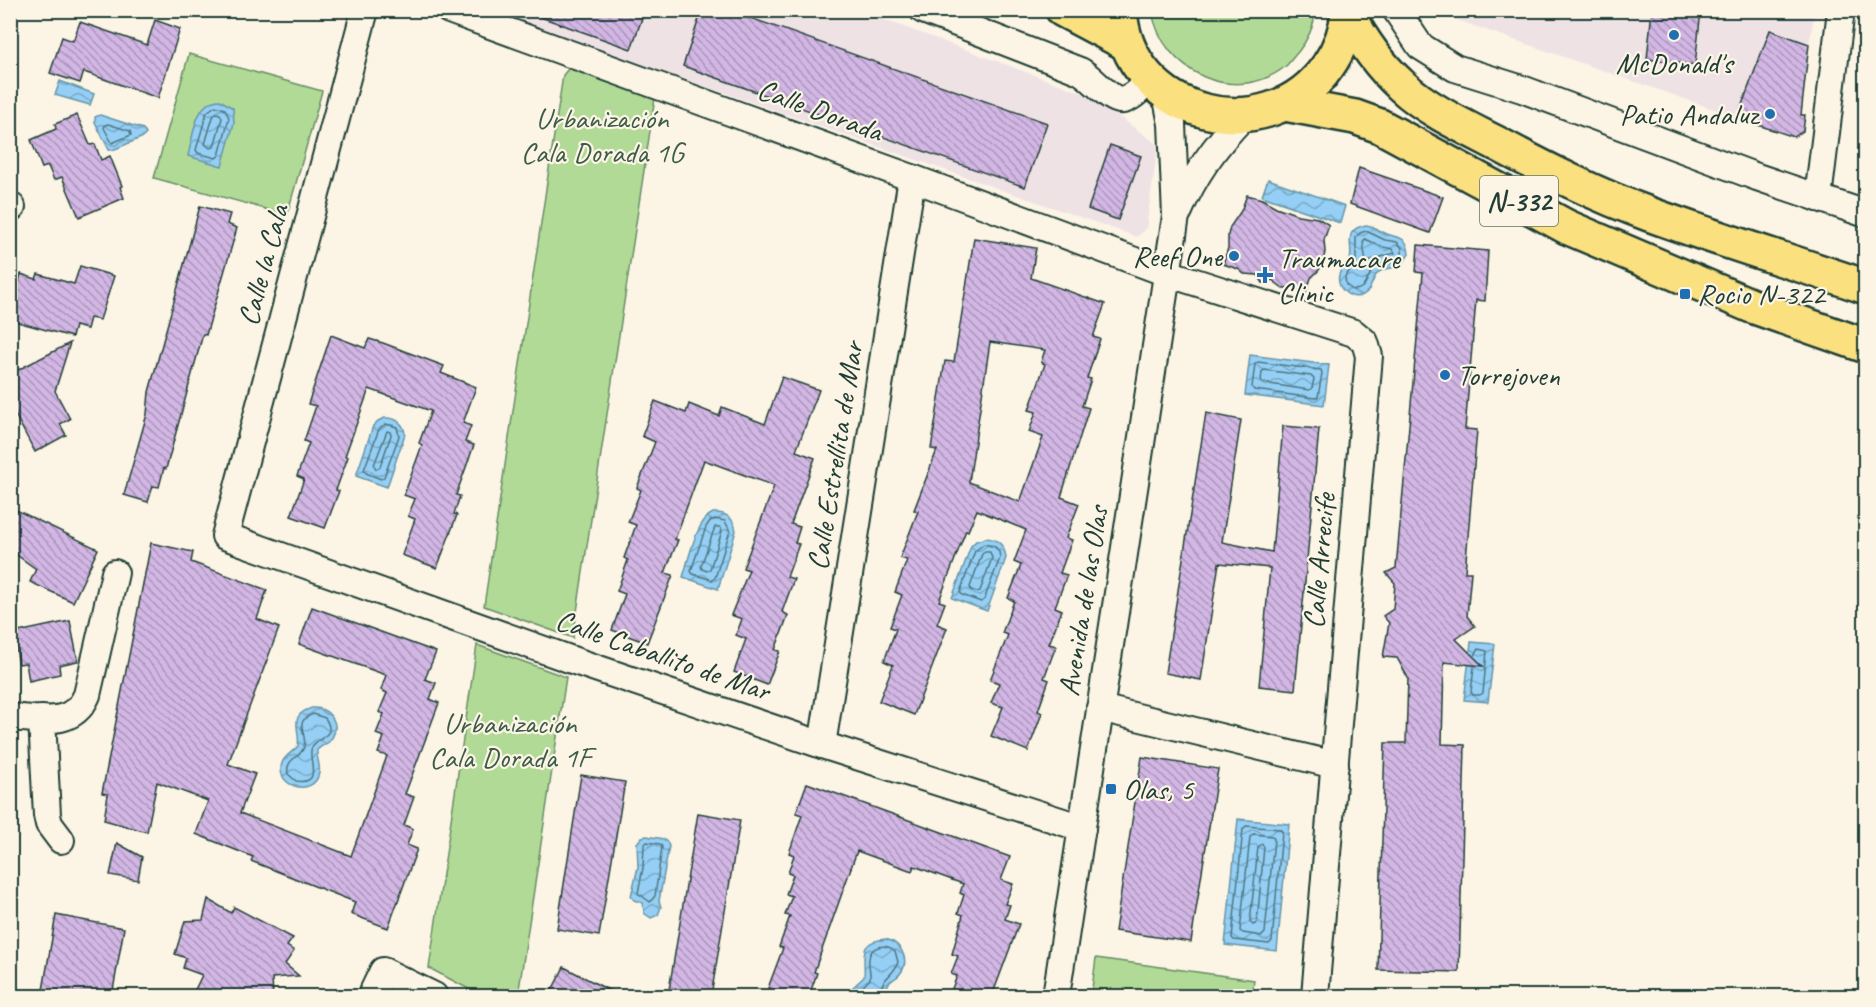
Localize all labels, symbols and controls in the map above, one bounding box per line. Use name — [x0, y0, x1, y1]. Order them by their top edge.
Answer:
marker: McDonald's — [1667, 28, 1681, 42]
place label: McDonald's — [1616, 44, 1735, 82]
street label: Calle Dorada — [752, 70, 889, 151]
place label: Patio Andaluz — [1620, 95, 1761, 133]
park label: Urbanización Cala Dorada 1G — [521, 99, 687, 171]
marker: Patio Andaluz — [1763, 107, 1777, 121]
road number: N-332 — [1480, 176, 1558, 226]
street label: Calle la Cala — [229, 199, 298, 330]
place label: Reef One — [1133, 237, 1224, 275]
place label: Traumacare Clinic — [1278, 239, 1402, 311]
marker: Reef One — [1227, 249, 1241, 263]
marker: Traumacare Clinic — [1256, 266, 1274, 284]
place label: Rocio N-322 — [1697, 275, 1827, 313]
marker: Rocio N-322 — [1678, 287, 1692, 301]
street label: Calle Estrellita de Mar — [798, 336, 872, 573]
place label: Torrejoven — [1457, 356, 1560, 394]
marker: Torrejoven — [1438, 368, 1452, 382]
street label: Calle Arrecife — [1294, 490, 1344, 630]
street label: Avenida de las Olas — [1049, 501, 1117, 699]
street label: Calle Caballito de Mar — [551, 601, 777, 710]
park label: Urbanización Cala Dorada 1F — [429, 704, 597, 776]
place label: Olas, 5 — [1123, 770, 1195, 808]
marker: Olas, 5 — [1104, 782, 1118, 796]

